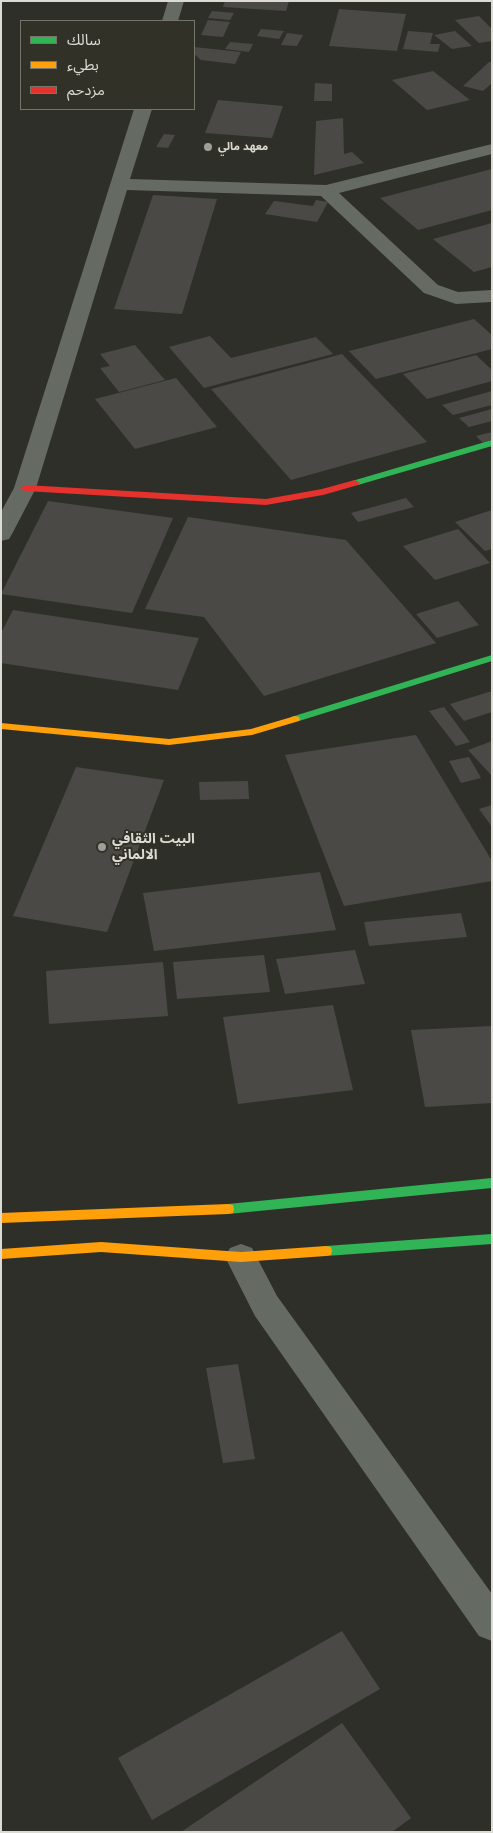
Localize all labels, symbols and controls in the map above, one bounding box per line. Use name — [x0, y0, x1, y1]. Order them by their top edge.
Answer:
legend — [20, 20, 195, 110]
text: سالك — [67, 31, 101, 49]
text: بطيء — [67, 56, 99, 74]
text: مزدحم — [67, 81, 105, 99]
place label: معهد مالي — [218, 140, 268, 154]
marker: معهد مالي — [202, 141, 214, 153]
place label: البيت الثقافي الالماني — [112, 831, 195, 864]
marker: البيت الثقافي الالماني — [96, 841, 108, 853]

